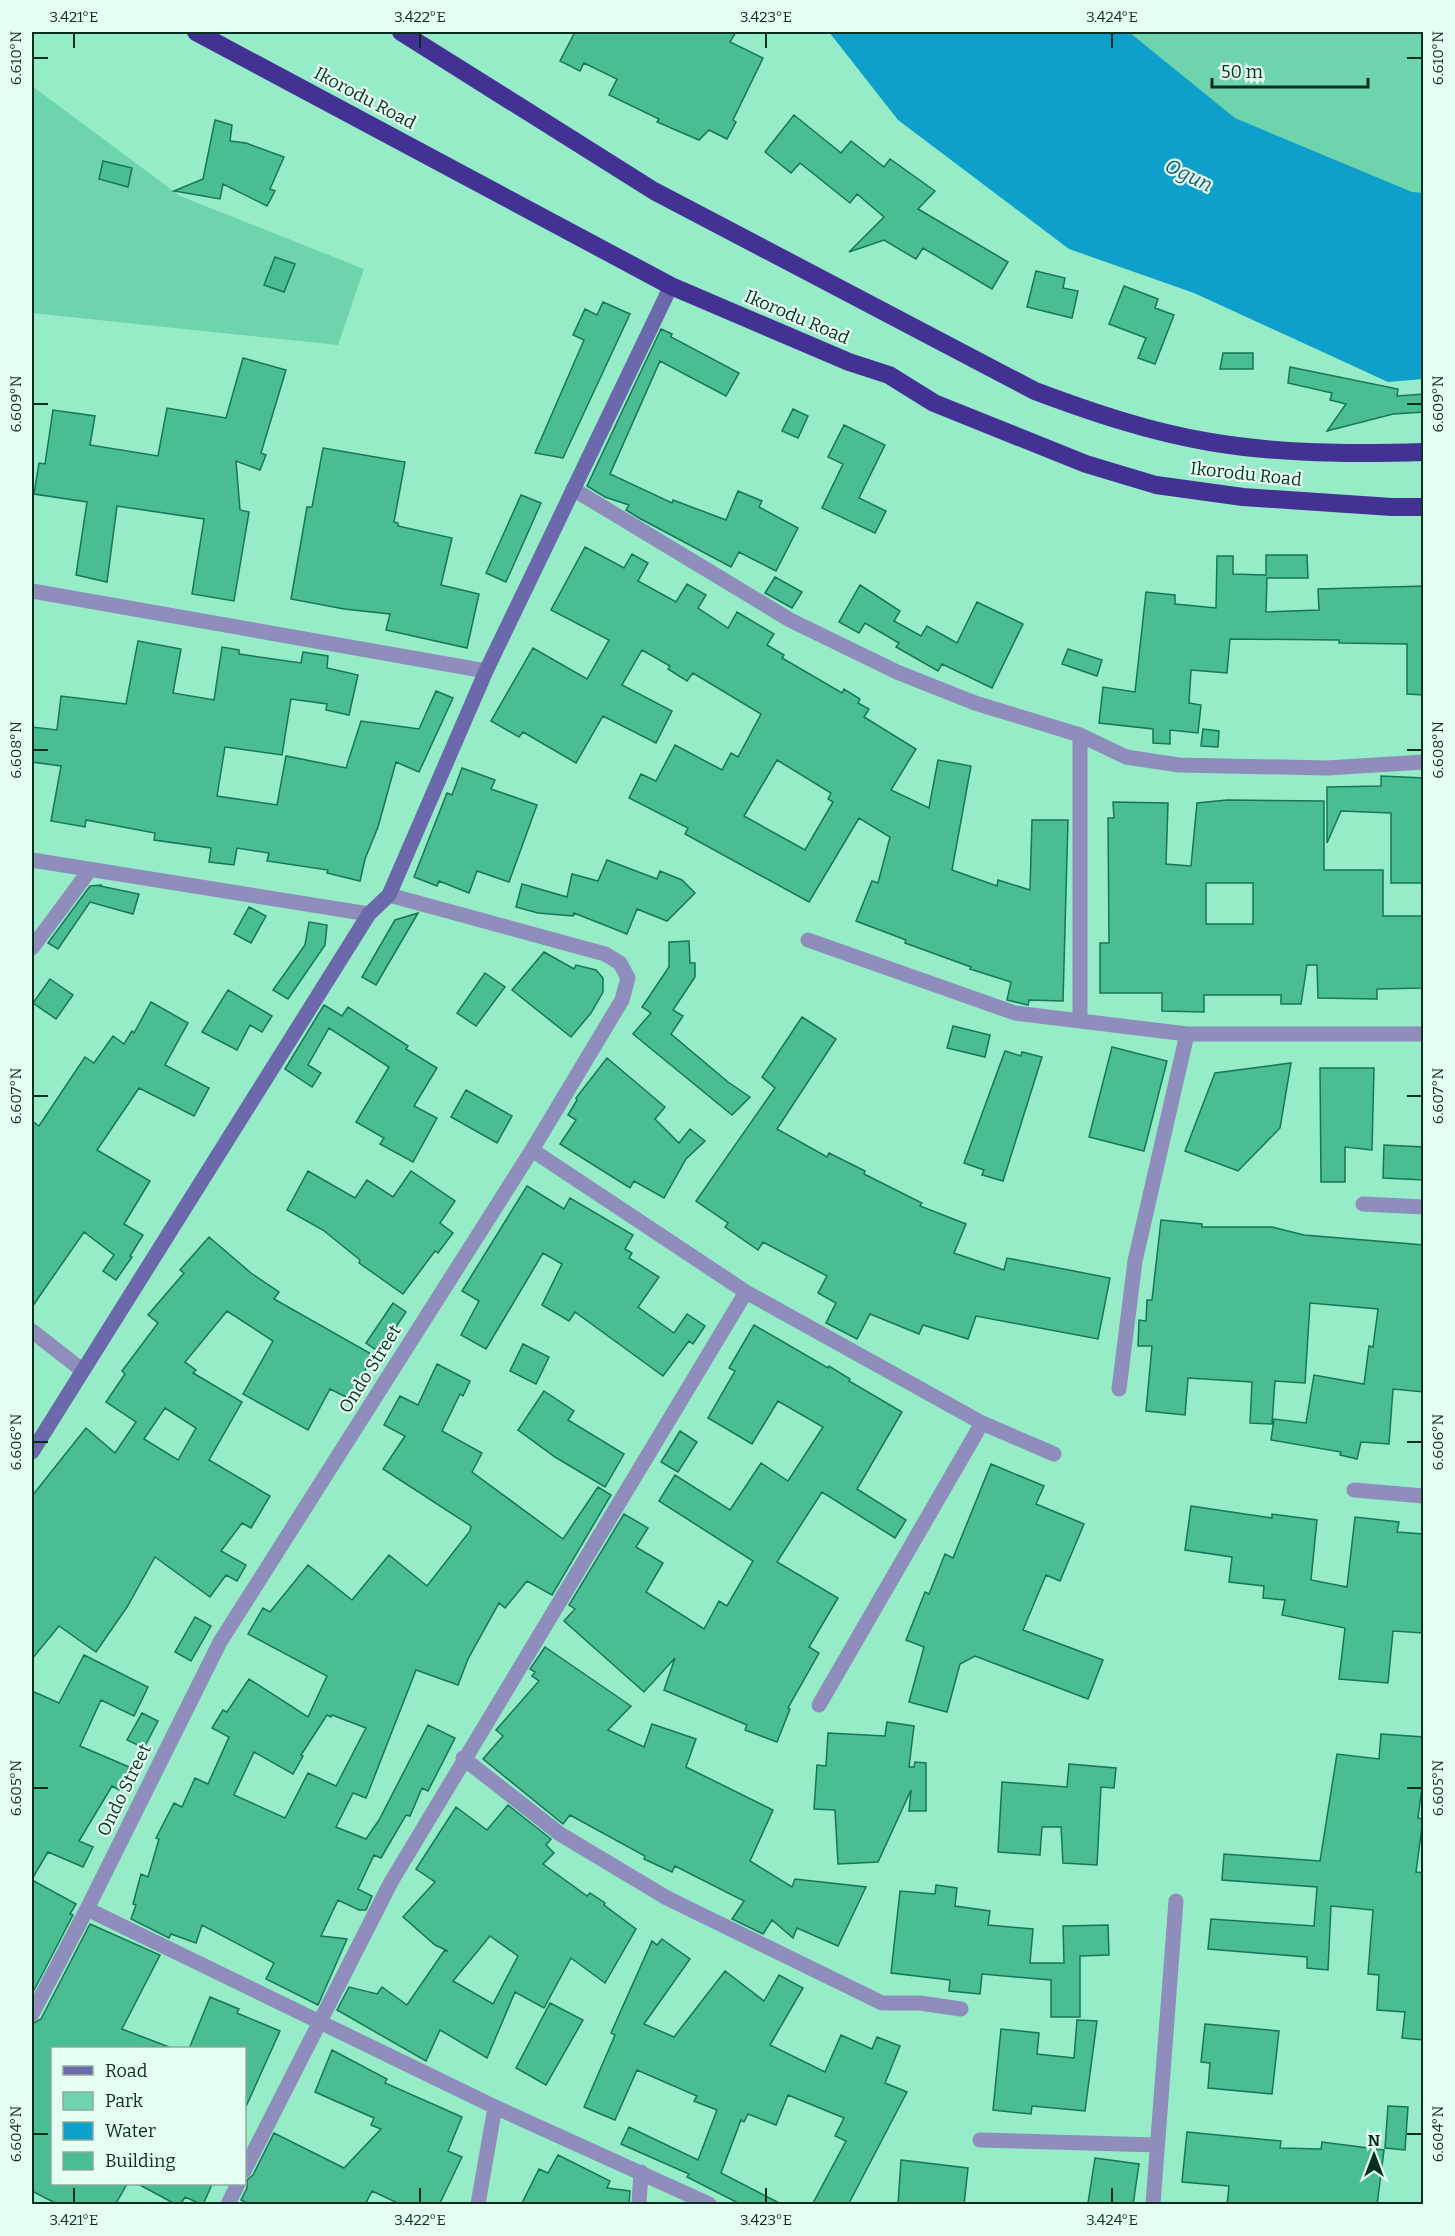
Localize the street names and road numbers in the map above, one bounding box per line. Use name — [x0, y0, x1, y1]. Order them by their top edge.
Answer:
street label: Ikorodu Road — [310, 62, 420, 134]
street label: Ikorodu Road — [741, 285, 853, 349]
street label: Ikorodu Road — [1189, 457, 1303, 491]
street label: Ondo Street — [334, 1320, 406, 1417]
street label: Ondo Street — [92, 1740, 156, 1840]

